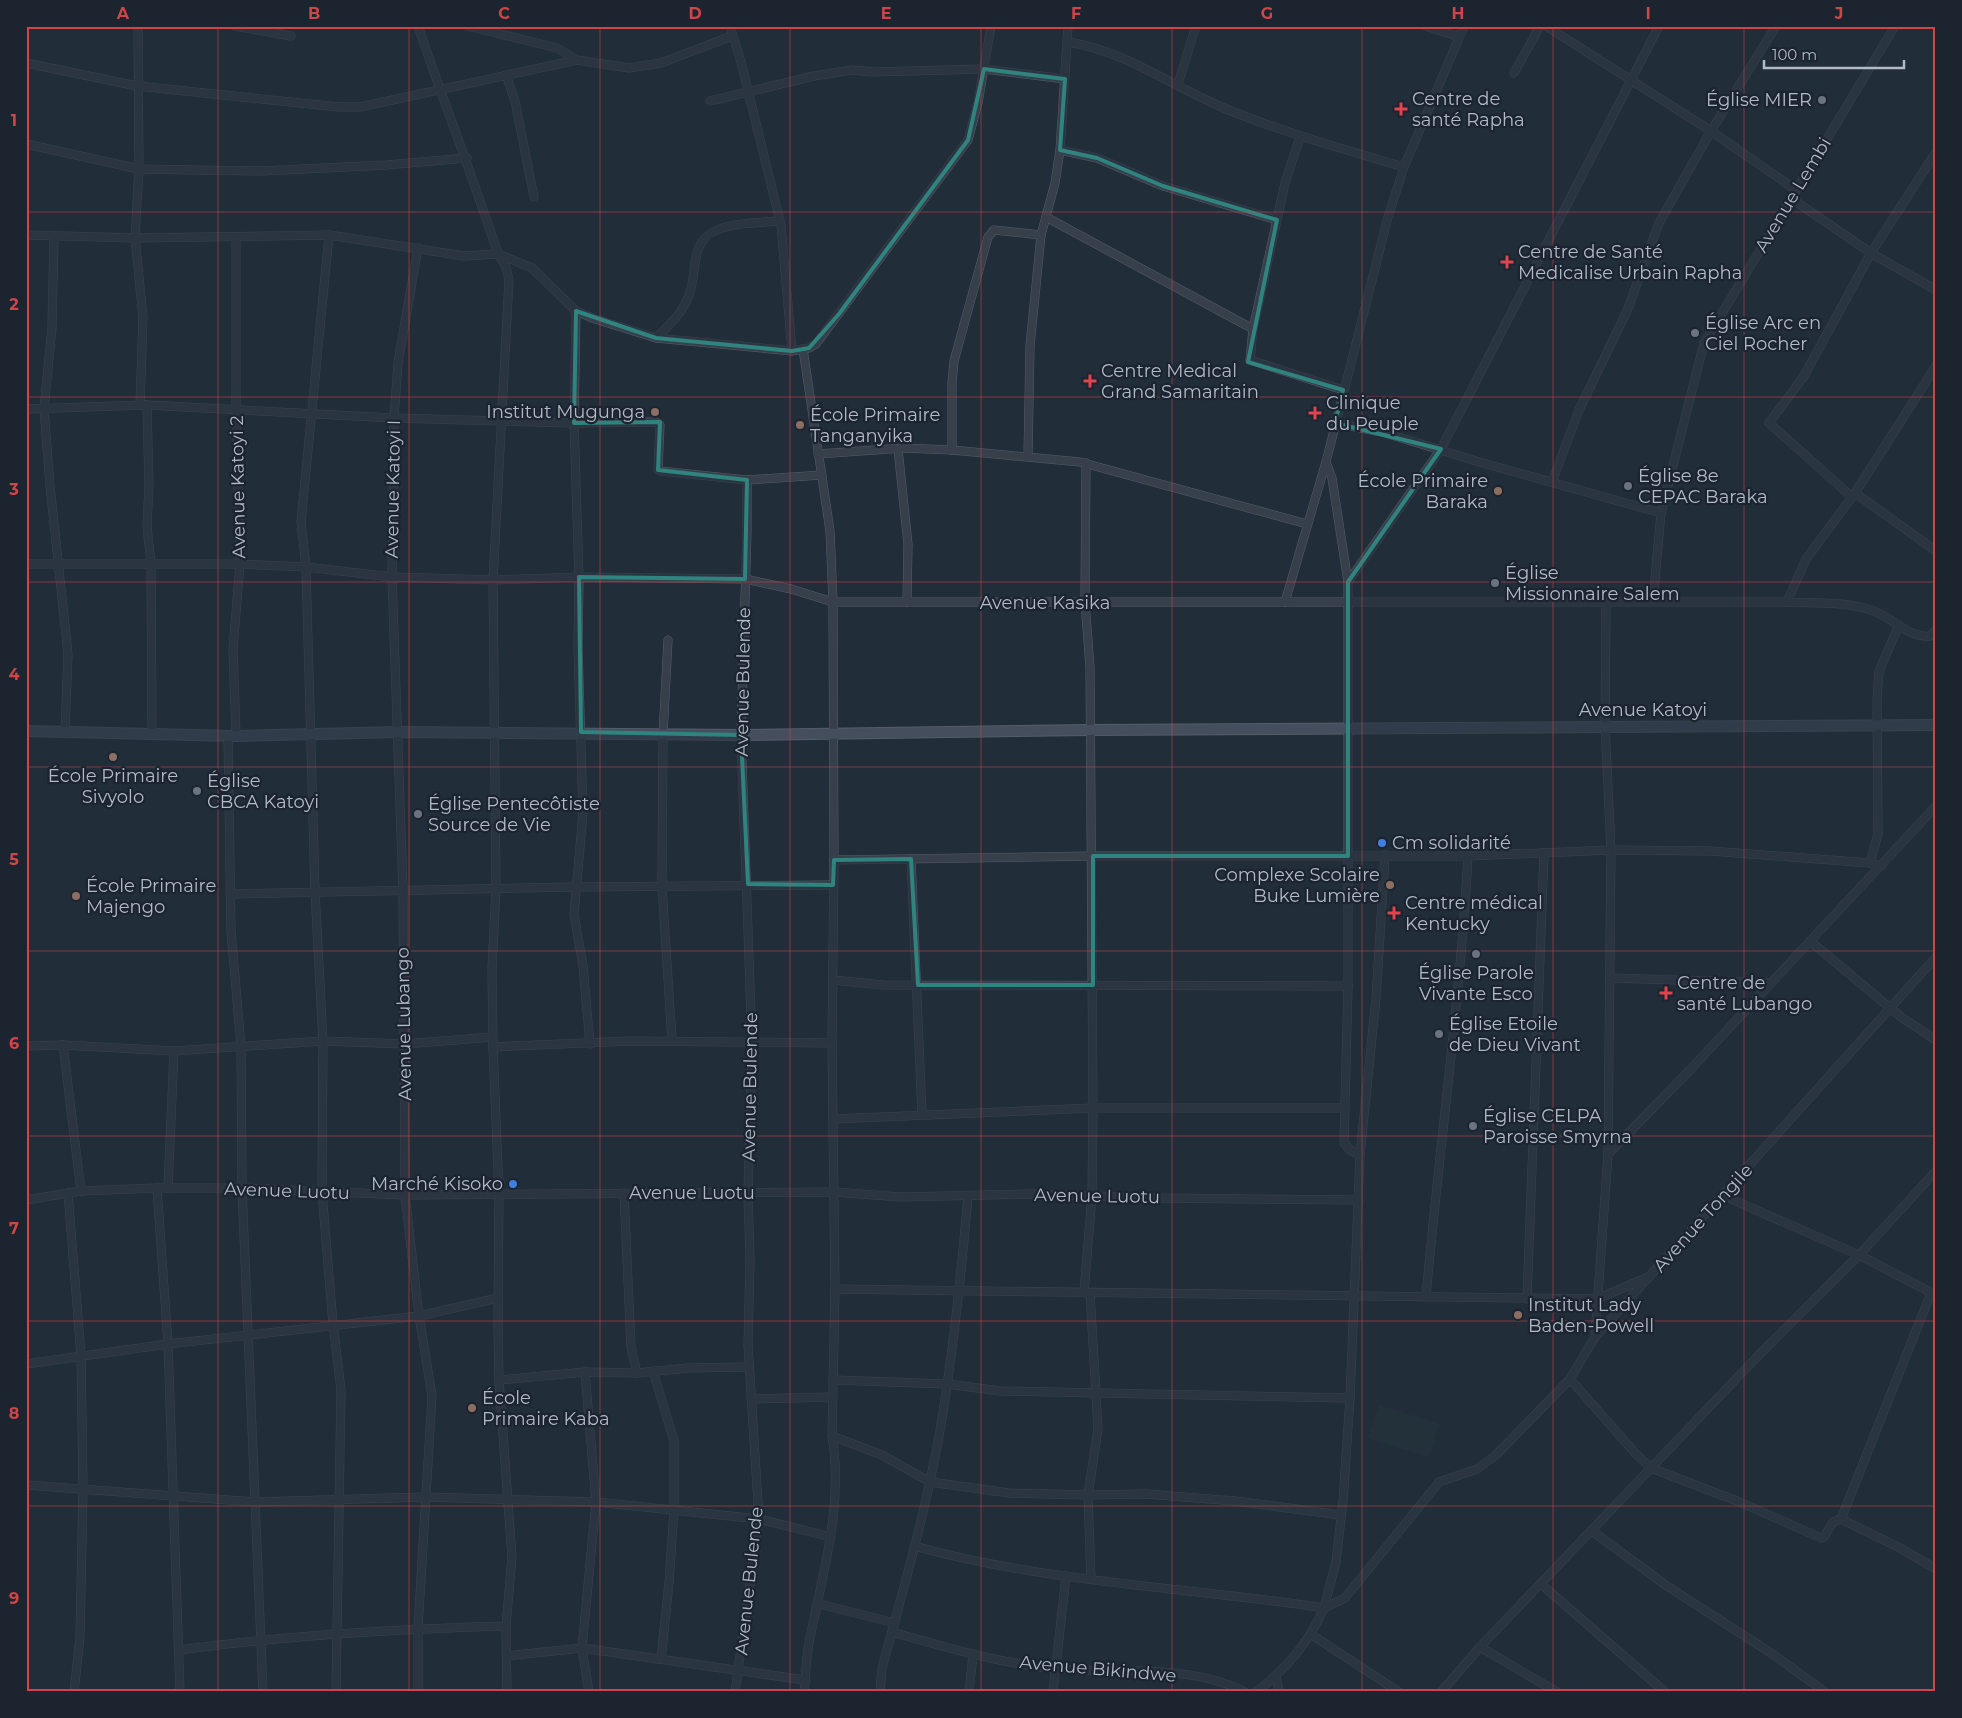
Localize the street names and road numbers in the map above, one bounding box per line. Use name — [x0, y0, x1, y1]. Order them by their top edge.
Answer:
street label: Avenue Lembi — [1750, 134, 1836, 256]
street label: Avenue Katoyi 2 — [226, 415, 250, 559]
street label: Avenue Katoyi I — [381, 420, 405, 558]
street label: Avenue Kasika — [980, 592, 1110, 614]
street label: Avenue Bulende — [731, 607, 755, 757]
street label: Avenue Katoyi — [1579, 699, 1707, 721]
street label: Avenue Lubango — [392, 947, 416, 1101]
street label: Avenue Bulende — [738, 1012, 762, 1162]
street label: Avenue Tongile — [1649, 1159, 1758, 1277]
street label: Avenue Luotu — [224, 1178, 350, 1204]
street label: Avenue Luotu — [629, 1182, 755, 1204]
street label: Avenue Luotu — [1034, 1184, 1160, 1208]
street label: Avenue Bulende — [730, 1506, 768, 1656]
street label: Avenue Bikindwe — [1019, 1651, 1178, 1687]

